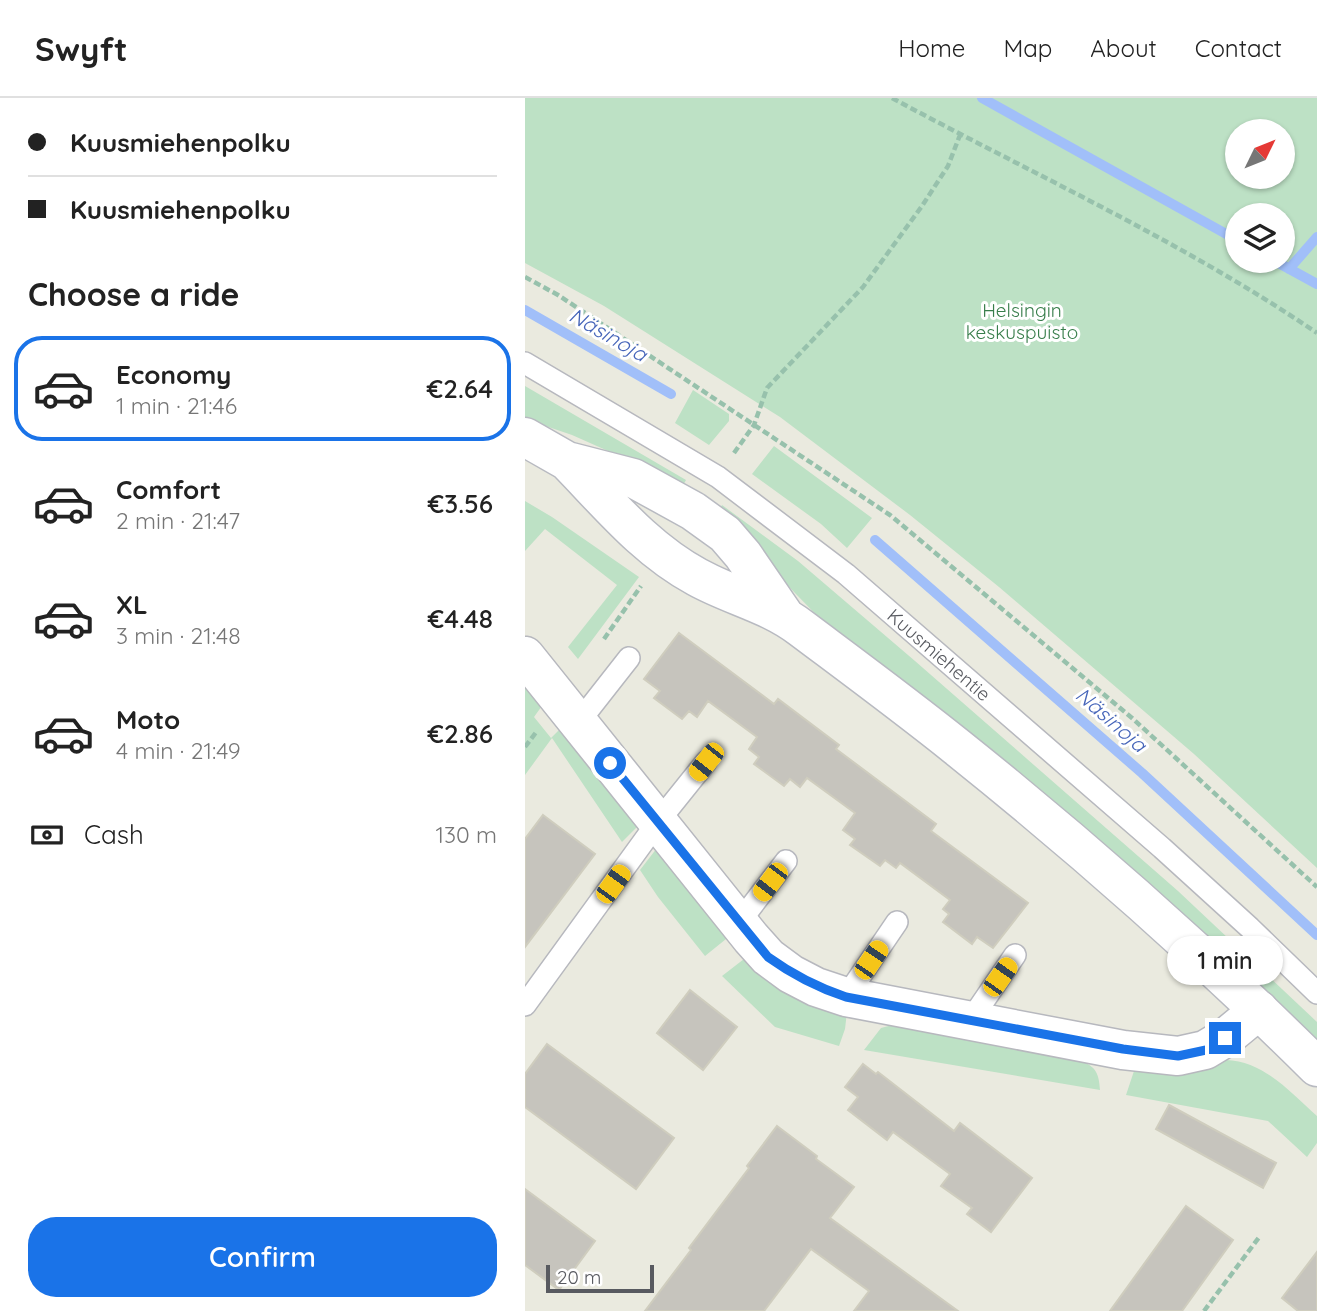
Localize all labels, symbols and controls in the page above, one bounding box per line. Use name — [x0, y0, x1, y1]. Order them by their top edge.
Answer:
text: Swyft — [35, 28, 127, 69]
text: Home — [898, 33, 965, 63]
text: Map — [1003, 33, 1052, 63]
text: About — [1090, 33, 1157, 63]
text: Contact — [1195, 33, 1282, 63]
north arrow — [1225, 119, 1295, 189]
map controls — [1225, 119, 1295, 273]
text: Kuusmiehenpolku — [70, 126, 291, 159]
text: Kuusmiehenpolku — [70, 193, 291, 226]
button: layers — [1225, 203, 1295, 273]
text: Choose a ride — [28, 274, 240, 314]
park label: Helsingin keskuspuisto — [966, 298, 1078, 344]
water label: Näsinoja — [565, 301, 653, 367]
icon: car — [32, 357, 95, 420]
text: Economy — [116, 358, 231, 391]
text: €2.64 — [427, 372, 493, 405]
text: 1 min · 21:46 — [116, 391, 237, 420]
icon: car — [32, 472, 95, 535]
text: Comfort — [116, 473, 221, 506]
text: €3.56 — [428, 487, 493, 520]
text: 2 min · 21:47 — [116, 506, 240, 535]
icon: car — [32, 587, 95, 650]
text: XL — [116, 588, 148, 621]
text: €4.48 — [428, 602, 493, 635]
street label: Kuusmiehentie — [882, 603, 996, 706]
text: 3 min · 21:48 — [116, 621, 241, 650]
water label: Näsinoja — [1071, 681, 1153, 758]
icon: car — [32, 702, 95, 765]
text: Moto — [116, 703, 180, 736]
text: €2.86 — [427, 717, 493, 750]
text: 4 min · 21:49 — [116, 736, 241, 765]
car — [685, 739, 728, 785]
route start — [594, 747, 626, 779]
icon: cash — [28, 816, 66, 854]
text: Cash — [84, 818, 144, 851]
text: 130 m — [435, 820, 497, 849]
car — [749, 859, 792, 905]
car — [593, 861, 634, 907]
callout: 1 min — [1167, 936, 1283, 986]
car — [851, 937, 892, 983]
text: 1 min — [1197, 946, 1253, 975]
car — [980, 954, 1021, 1000]
route end — [1209, 1022, 1241, 1054]
button: Confirm — [28, 1217, 497, 1297]
scale bar — [546, 1262, 655, 1294]
text: 20 m — [557, 1265, 601, 1289]

